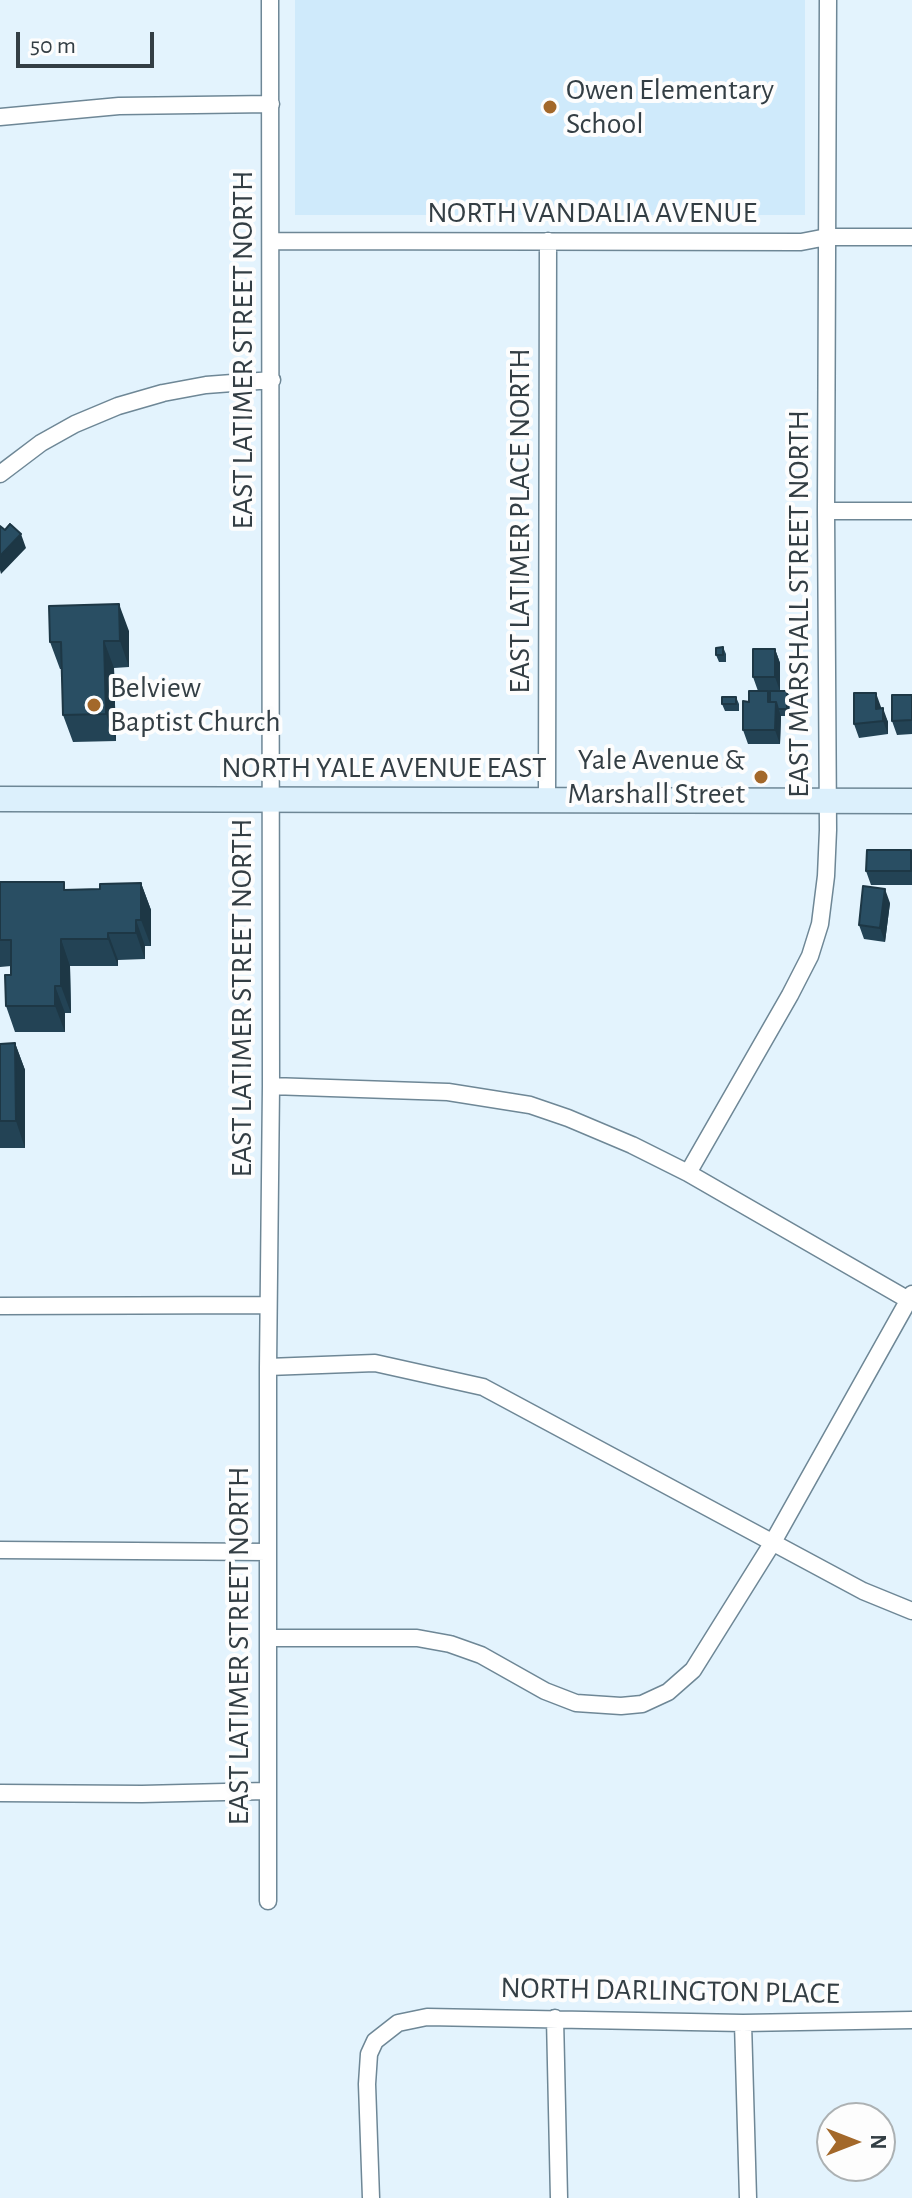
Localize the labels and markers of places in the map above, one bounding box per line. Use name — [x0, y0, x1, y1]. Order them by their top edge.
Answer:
place label: Owen Elementary School — [566, 72, 774, 142]
marker: Owen Elementary School — [541, 98, 559, 116]
place label: Belview Baptist Church — [110, 670, 281, 740]
marker: Belview Baptist Church — [85, 696, 103, 714]
place label: Yale Avenue & Marshall Street — [567, 742, 745, 812]
marker: Yale Avenue & Marshall Street — [752, 768, 770, 786]

